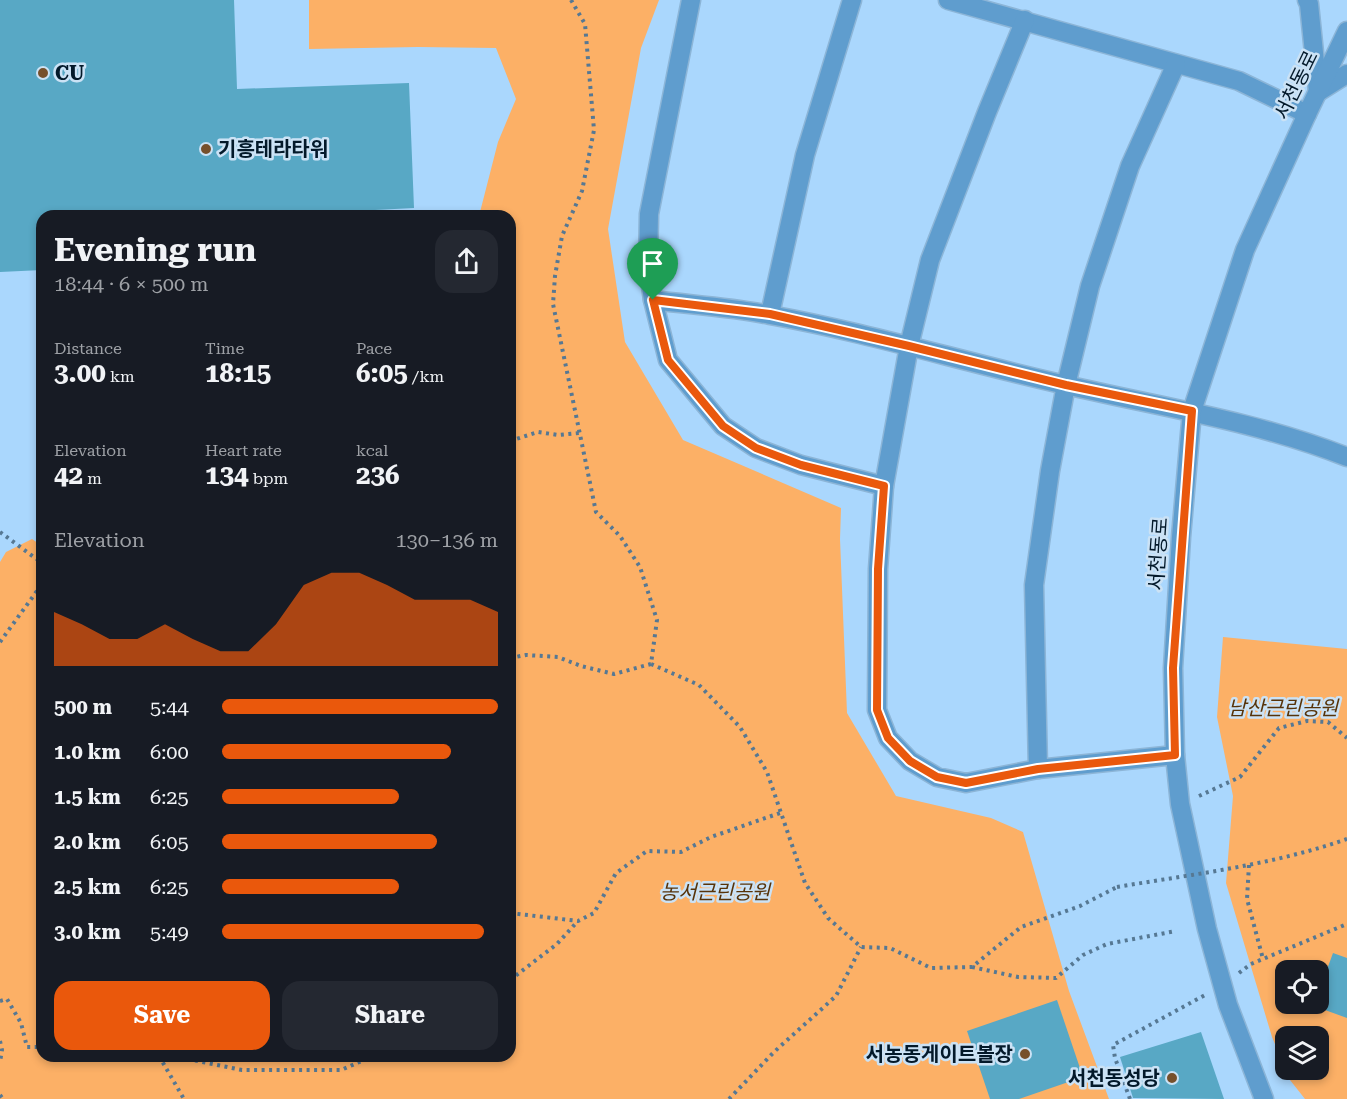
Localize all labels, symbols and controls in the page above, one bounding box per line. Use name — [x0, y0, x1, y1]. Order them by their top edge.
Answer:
street label: 서천동로 — [1269, 47, 1323, 123]
place label: CU — [55, 61, 84, 85]
marker: CU — [36, 66, 50, 80]
place label: 기흥테라타워 — [218, 137, 328, 161]
marker: 기흥테라타워 — [199, 142, 213, 156]
text: Evening run — [54, 230, 256, 269]
button: share — [435, 230, 498, 293]
pin — [627, 238, 678, 300]
icon: arrive — [636, 247, 669, 280]
text: 18:44 · 6 × 500 m — [54, 272, 209, 296]
text: Distance — [54, 339, 122, 358]
text: Time — [205, 339, 244, 358]
text: Pace — [356, 339, 392, 358]
text: 3.00 — [54, 358, 106, 388]
text: 18:15 — [205, 358, 271, 388]
text: 6:05 — [356, 358, 408, 388]
text: km — [106, 367, 135, 386]
text: /km — [408, 367, 444, 386]
text: Elevation — [54, 441, 127, 460]
text: Heart rate — [205, 441, 282, 460]
text: kcal — [356, 441, 388, 460]
text: 42 — [54, 460, 83, 490]
text: 134 — [205, 460, 249, 490]
text: 236 — [356, 460, 400, 490]
text: m — [83, 469, 102, 488]
text: bpm — [249, 469, 288, 488]
street label: 서천동로 — [1143, 516, 1173, 592]
text: Elevation — [54, 528, 145, 552]
text: 130–136 m — [395, 528, 498, 552]
text: 500 m — [54, 695, 112, 719]
text: 5:44 — [150, 695, 189, 719]
park label: 남산근린공원 — [1228, 696, 1340, 720]
text: 1.0 km — [54, 740, 121, 764]
text: 6:00 — [150, 740, 189, 764]
text: 1.5 km — [54, 785, 121, 809]
text: 6:25 — [150, 785, 189, 809]
text: 2.0 km — [54, 830, 121, 854]
text: 6:05 — [150, 830, 189, 854]
text: 2.5 km — [54, 875, 121, 899]
text: 6:25 — [150, 875, 189, 899]
park label: 농서근린공원 — [660, 880, 772, 904]
text: 3.0 km — [54, 920, 121, 944]
text: 5:49 — [150, 920, 189, 944]
map controls — [1275, 960, 1329, 1080]
button: locate — [1275, 960, 1329, 1014]
button: Save — [54, 981, 270, 1050]
button: Share — [282, 981, 498, 1050]
button: layers — [1275, 1026, 1329, 1080]
place label: 서농동게이트볼장 — [866, 1042, 1013, 1066]
marker: 서농동게이트볼장 — [1018, 1047, 1032, 1061]
place label: 서천동성당 — [1068, 1066, 1160, 1090]
marker: 서천동성당 — [1165, 1071, 1179, 1085]

